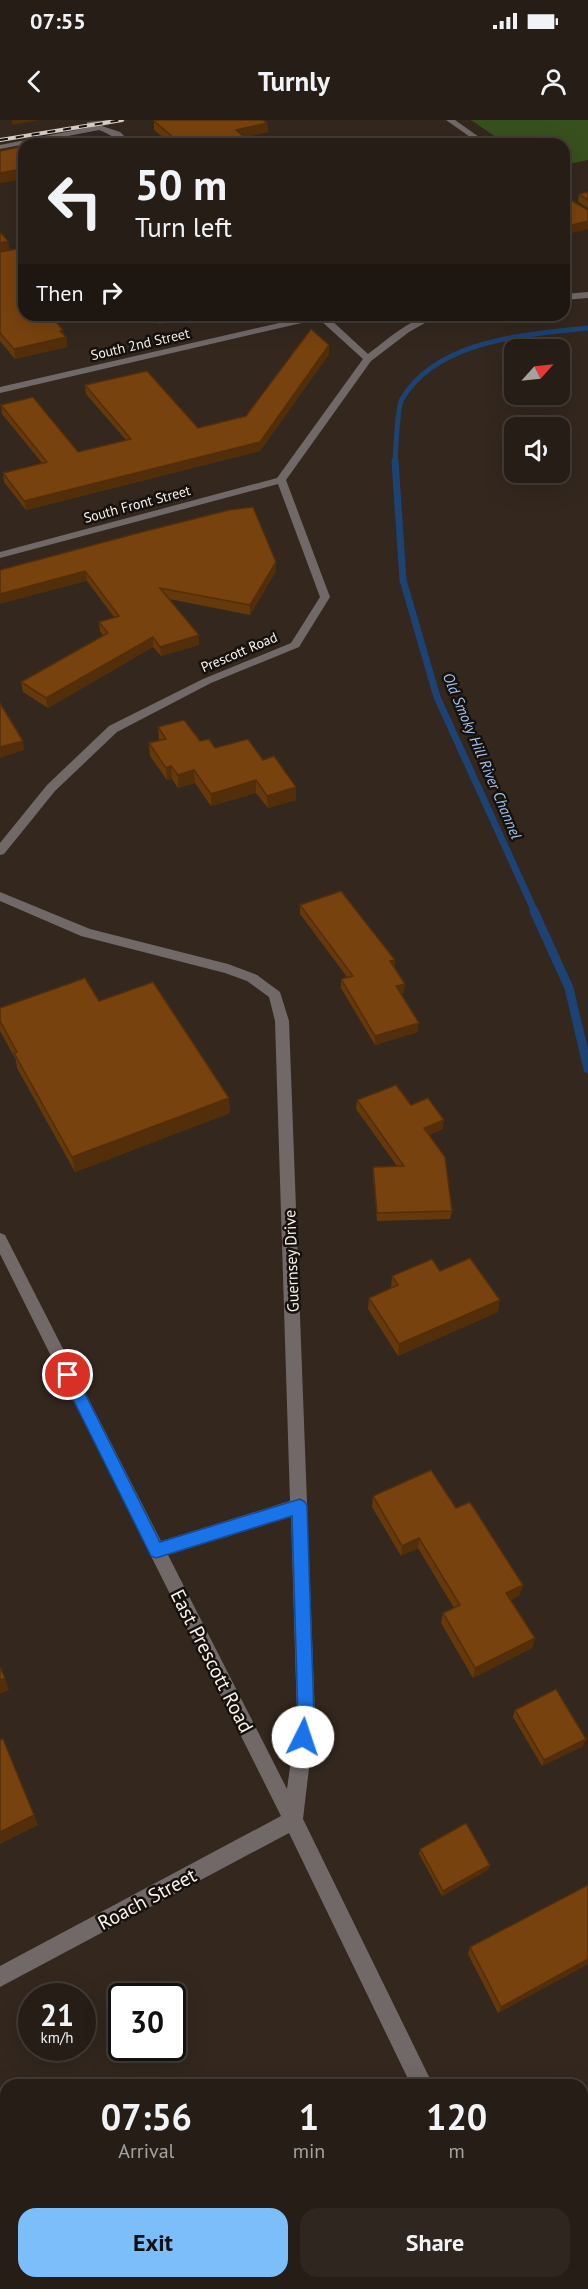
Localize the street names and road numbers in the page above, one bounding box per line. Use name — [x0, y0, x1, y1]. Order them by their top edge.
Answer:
street label: South 2nd Street — [89, 324, 191, 364]
street label: South Front Street — [82, 481, 193, 527]
street label: Prescott Road — [198, 628, 280, 676]
street label: Guernsey Drive — [279, 1210, 303, 1312]
street label: East Prescott Road — [165, 1585, 259, 1737]
street label: Roach Street — [93, 1862, 201, 1936]

